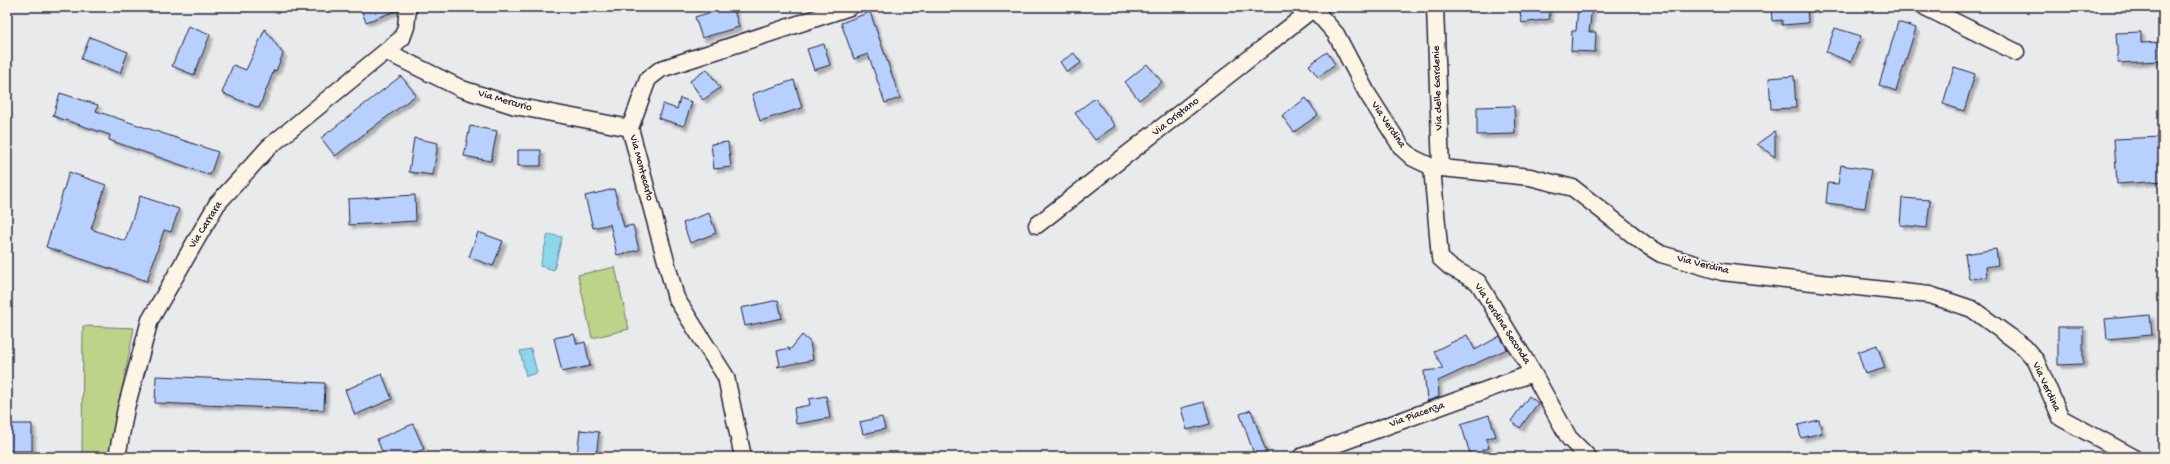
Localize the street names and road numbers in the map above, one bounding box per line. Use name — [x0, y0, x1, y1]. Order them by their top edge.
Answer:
street label: Via delle Gardenie — [1431, 45, 1446, 132]
street label: Via Mercurio — [476, 87, 534, 114]
street label: Via Oristano — [1150, 95, 1202, 139]
street label: Via Verdina — [1368, 99, 1408, 151]
street label: Via Montecarlo — [626, 133, 656, 203]
street label: Via Carrara — [186, 199, 226, 252]
street label: Via Verdina — [1675, 253, 1731, 277]
street label: Via Verdina Seconda — [1471, 281, 1533, 367]
street label: Via Verdina — [2029, 360, 2063, 414]
street label: Via Piacenza — [1387, 399, 1447, 431]

